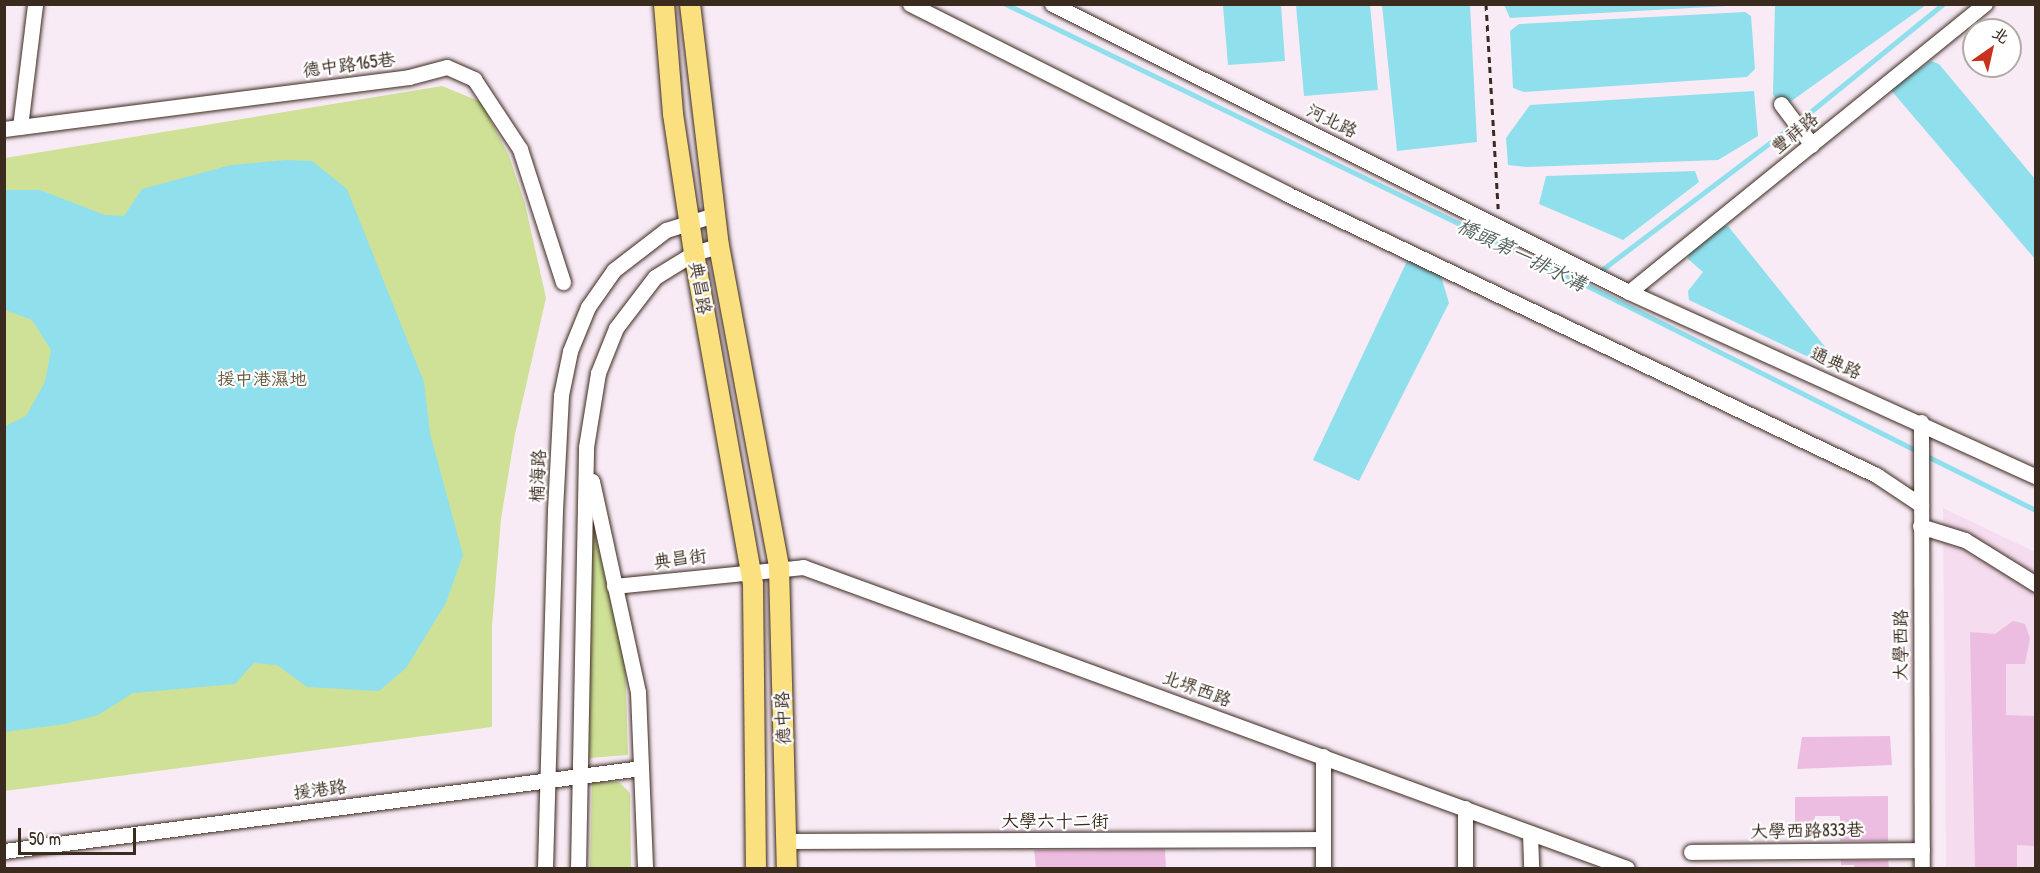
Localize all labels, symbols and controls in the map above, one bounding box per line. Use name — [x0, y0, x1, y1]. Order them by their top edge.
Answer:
north arrow — [1962, 18, 2022, 78]
text: 北 — [1988, 21, 2014, 48]
street label: 德中路165巷 — [301, 49, 397, 81]
street label: 河北路 — [1303, 99, 1361, 143]
street label: 豐祥路 — [1767, 108, 1823, 158]
water label: 橋頭第一排水溝 — [1454, 213, 1590, 295]
street label: 典昌路 — [685, 260, 715, 316]
street label: 通典路 — [1807, 342, 1865, 384]
park label: 援中港濕地 — [217, 368, 307, 390]
street label: 楠海路 — [526, 448, 550, 504]
street label: 典昌街 — [652, 545, 708, 573]
street label: 大學西路 — [1890, 609, 1912, 681]
street label: 北堺西路 — [1159, 667, 1235, 711]
street label: 德中路 — [771, 691, 795, 745]
street label: 援港路 — [292, 776, 348, 804]
street label: 大學六十二街 — [1001, 810, 1109, 832]
scale bar — [21, 816, 140, 854]
street label: 大學西路833巷 — [1750, 819, 1864, 843]
text: 50 m — [29, 826, 61, 851]

